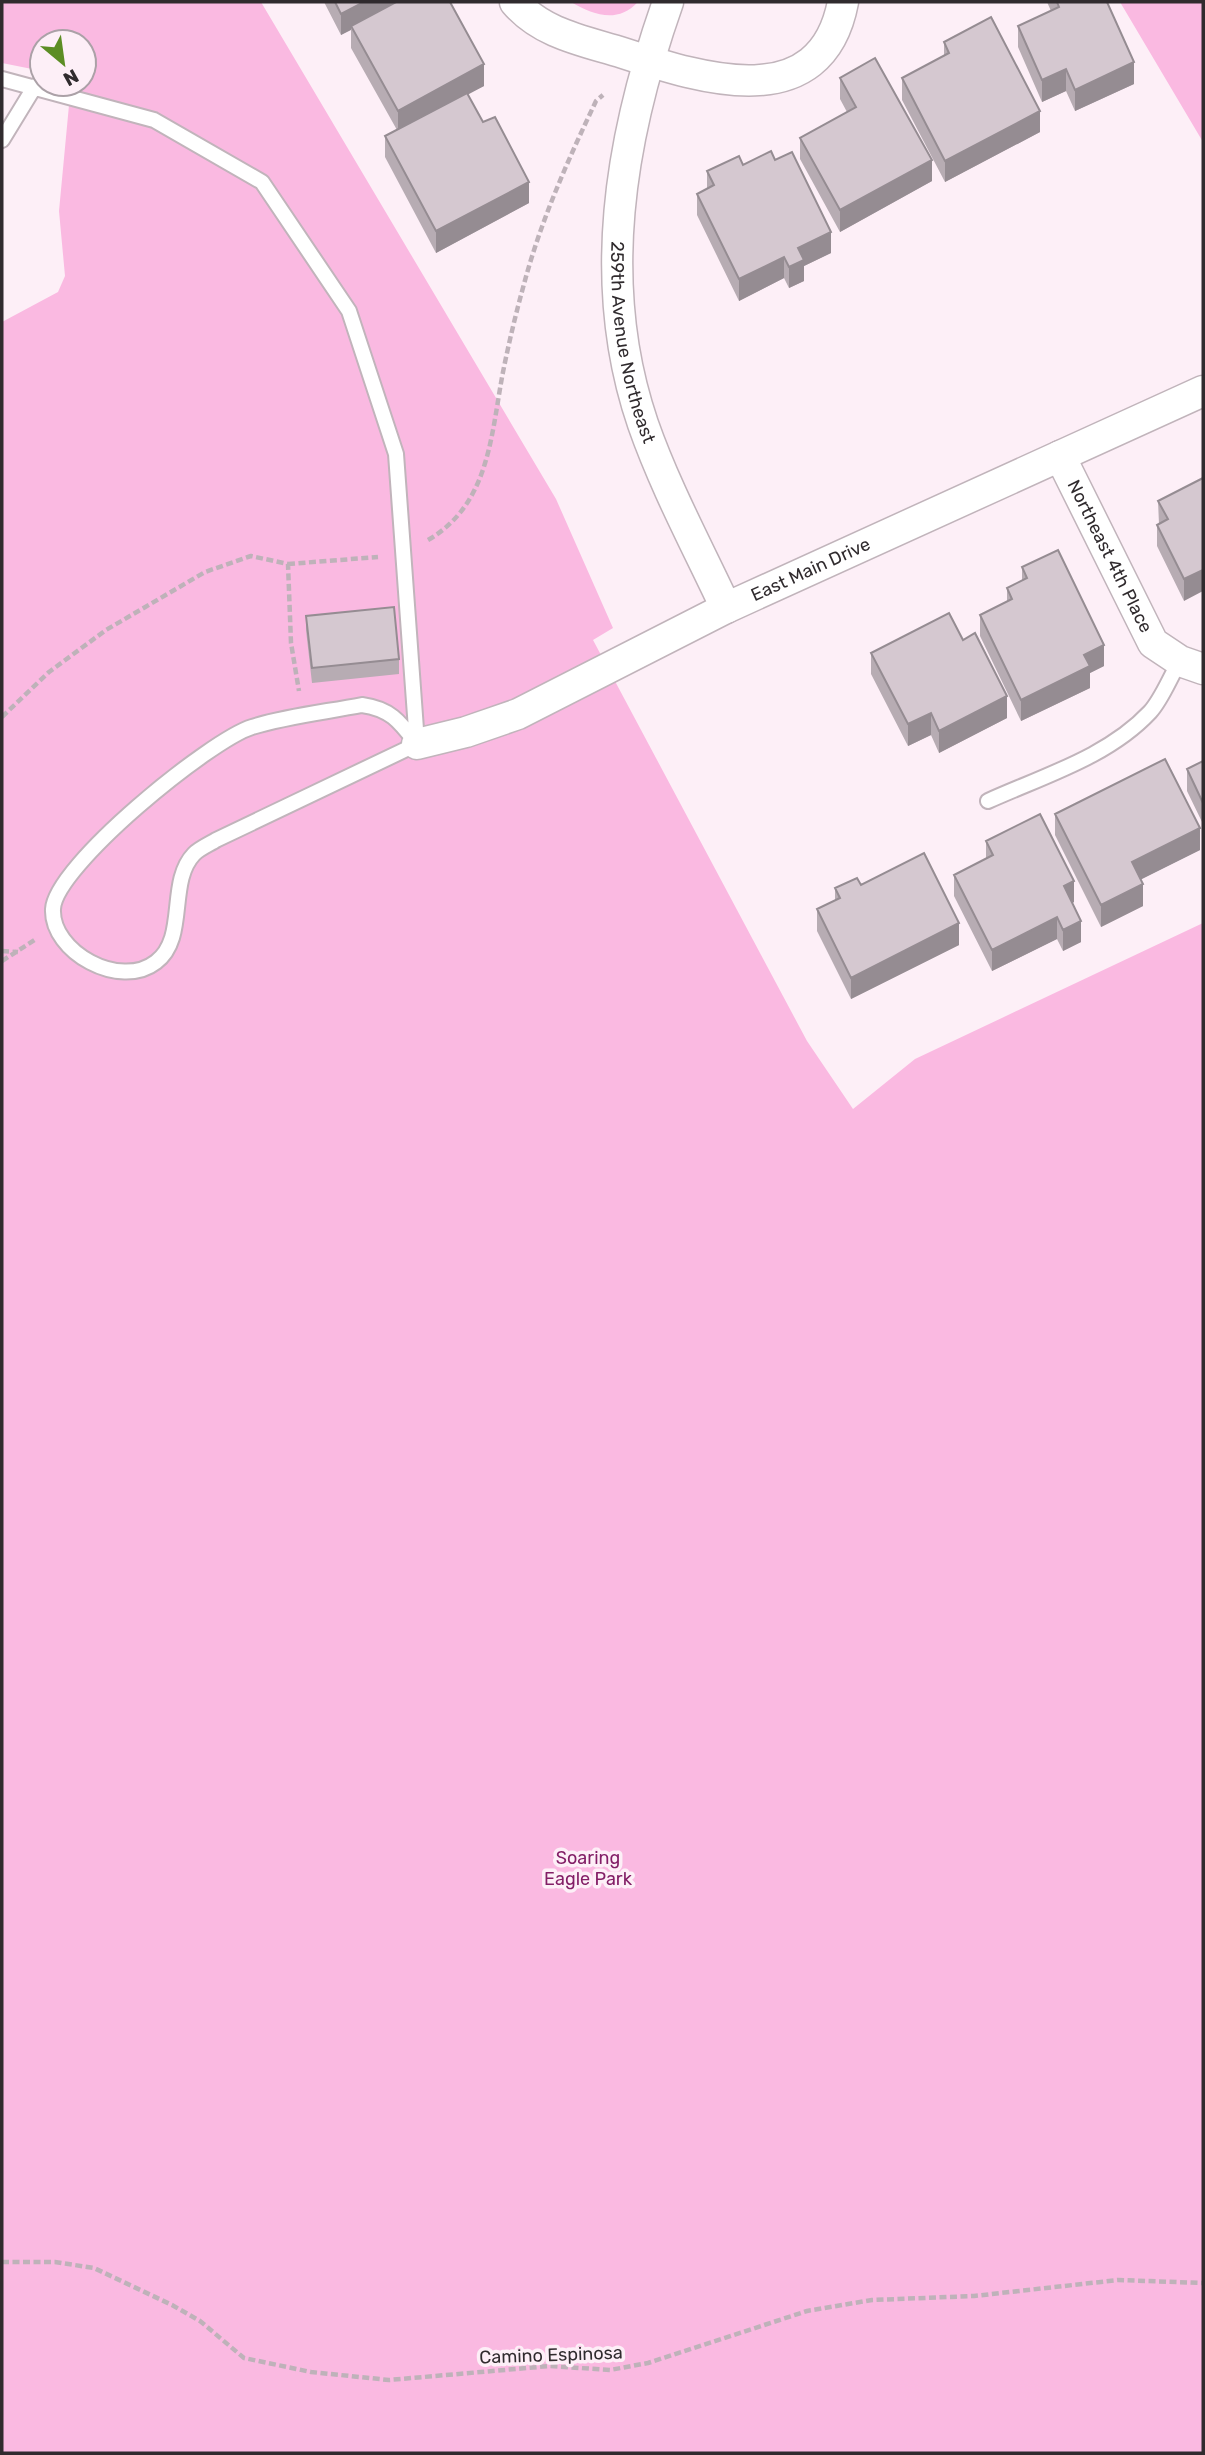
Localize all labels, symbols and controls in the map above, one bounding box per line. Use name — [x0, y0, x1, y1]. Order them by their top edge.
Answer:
north arrow — [28, 28, 98, 98]
text: N — [59, 64, 83, 91]
street label: 259th Avenue Northeast — [606, 241, 660, 446]
street label: Northeast 4th Place — [1063, 476, 1157, 636]
street label: East Main Drive — [748, 533, 874, 606]
park label: Soaring Eagle Park — [544, 1847, 633, 1890]
street label: Camino Espinosa — [479, 2342, 623, 2368]

